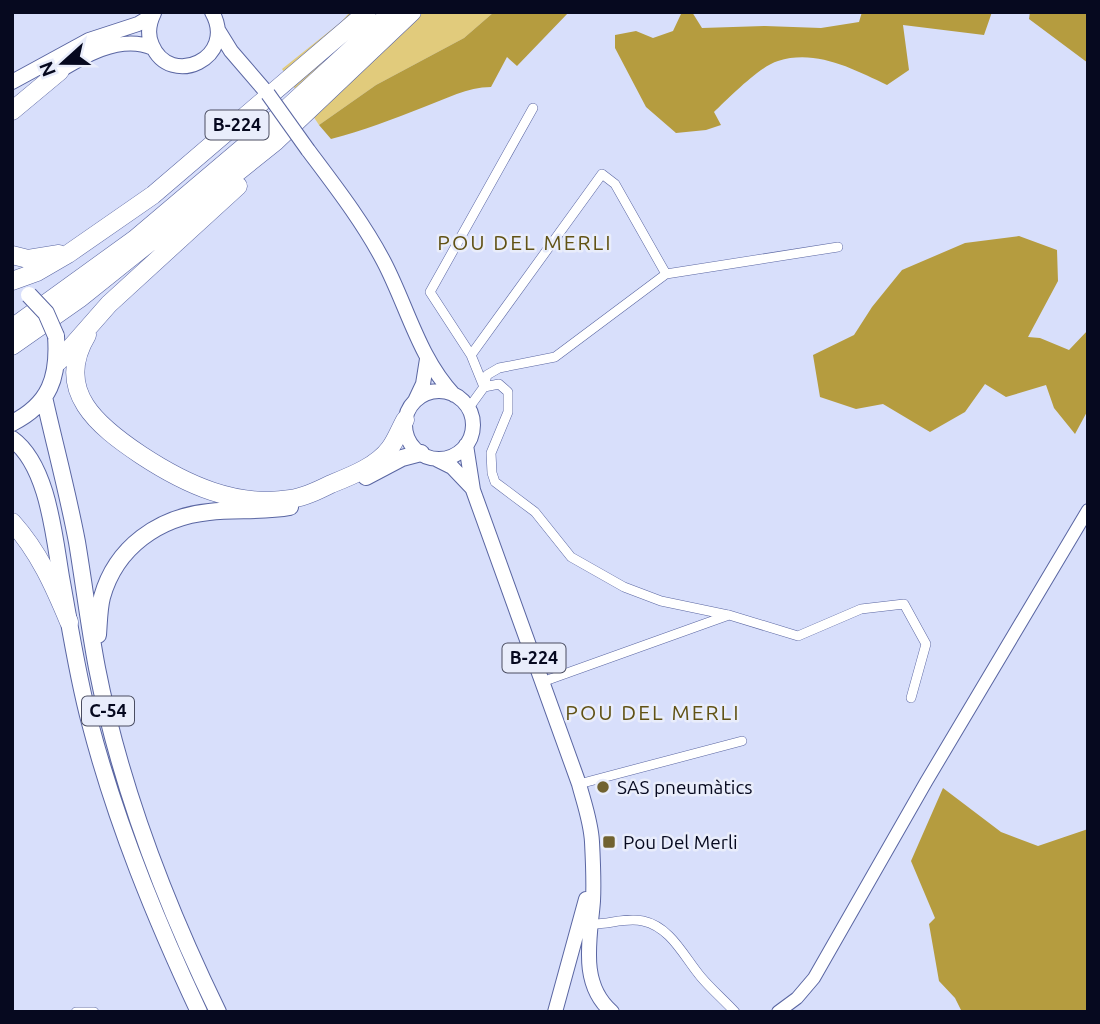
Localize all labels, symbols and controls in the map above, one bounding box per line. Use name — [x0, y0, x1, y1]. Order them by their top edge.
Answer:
north arrow — [28, 28, 98, 98]
text: N — [34, 59, 60, 80]
road number: B-224 — [205, 110, 268, 140]
district label: POU DEL MERLI — [437, 230, 613, 254]
road number: B-224 — [503, 644, 566, 672]
road number: C-54 — [82, 696, 134, 726]
district label: POU DEL MERLI — [565, 700, 741, 724]
place label: SAS pneumàtics — [617, 776, 753, 798]
marker: SAS pneumàtics — [595, 779, 611, 795]
place label: Pou Del Merli — [623, 831, 738, 853]
marker: Pou Del Merli — [601, 834, 617, 850]

